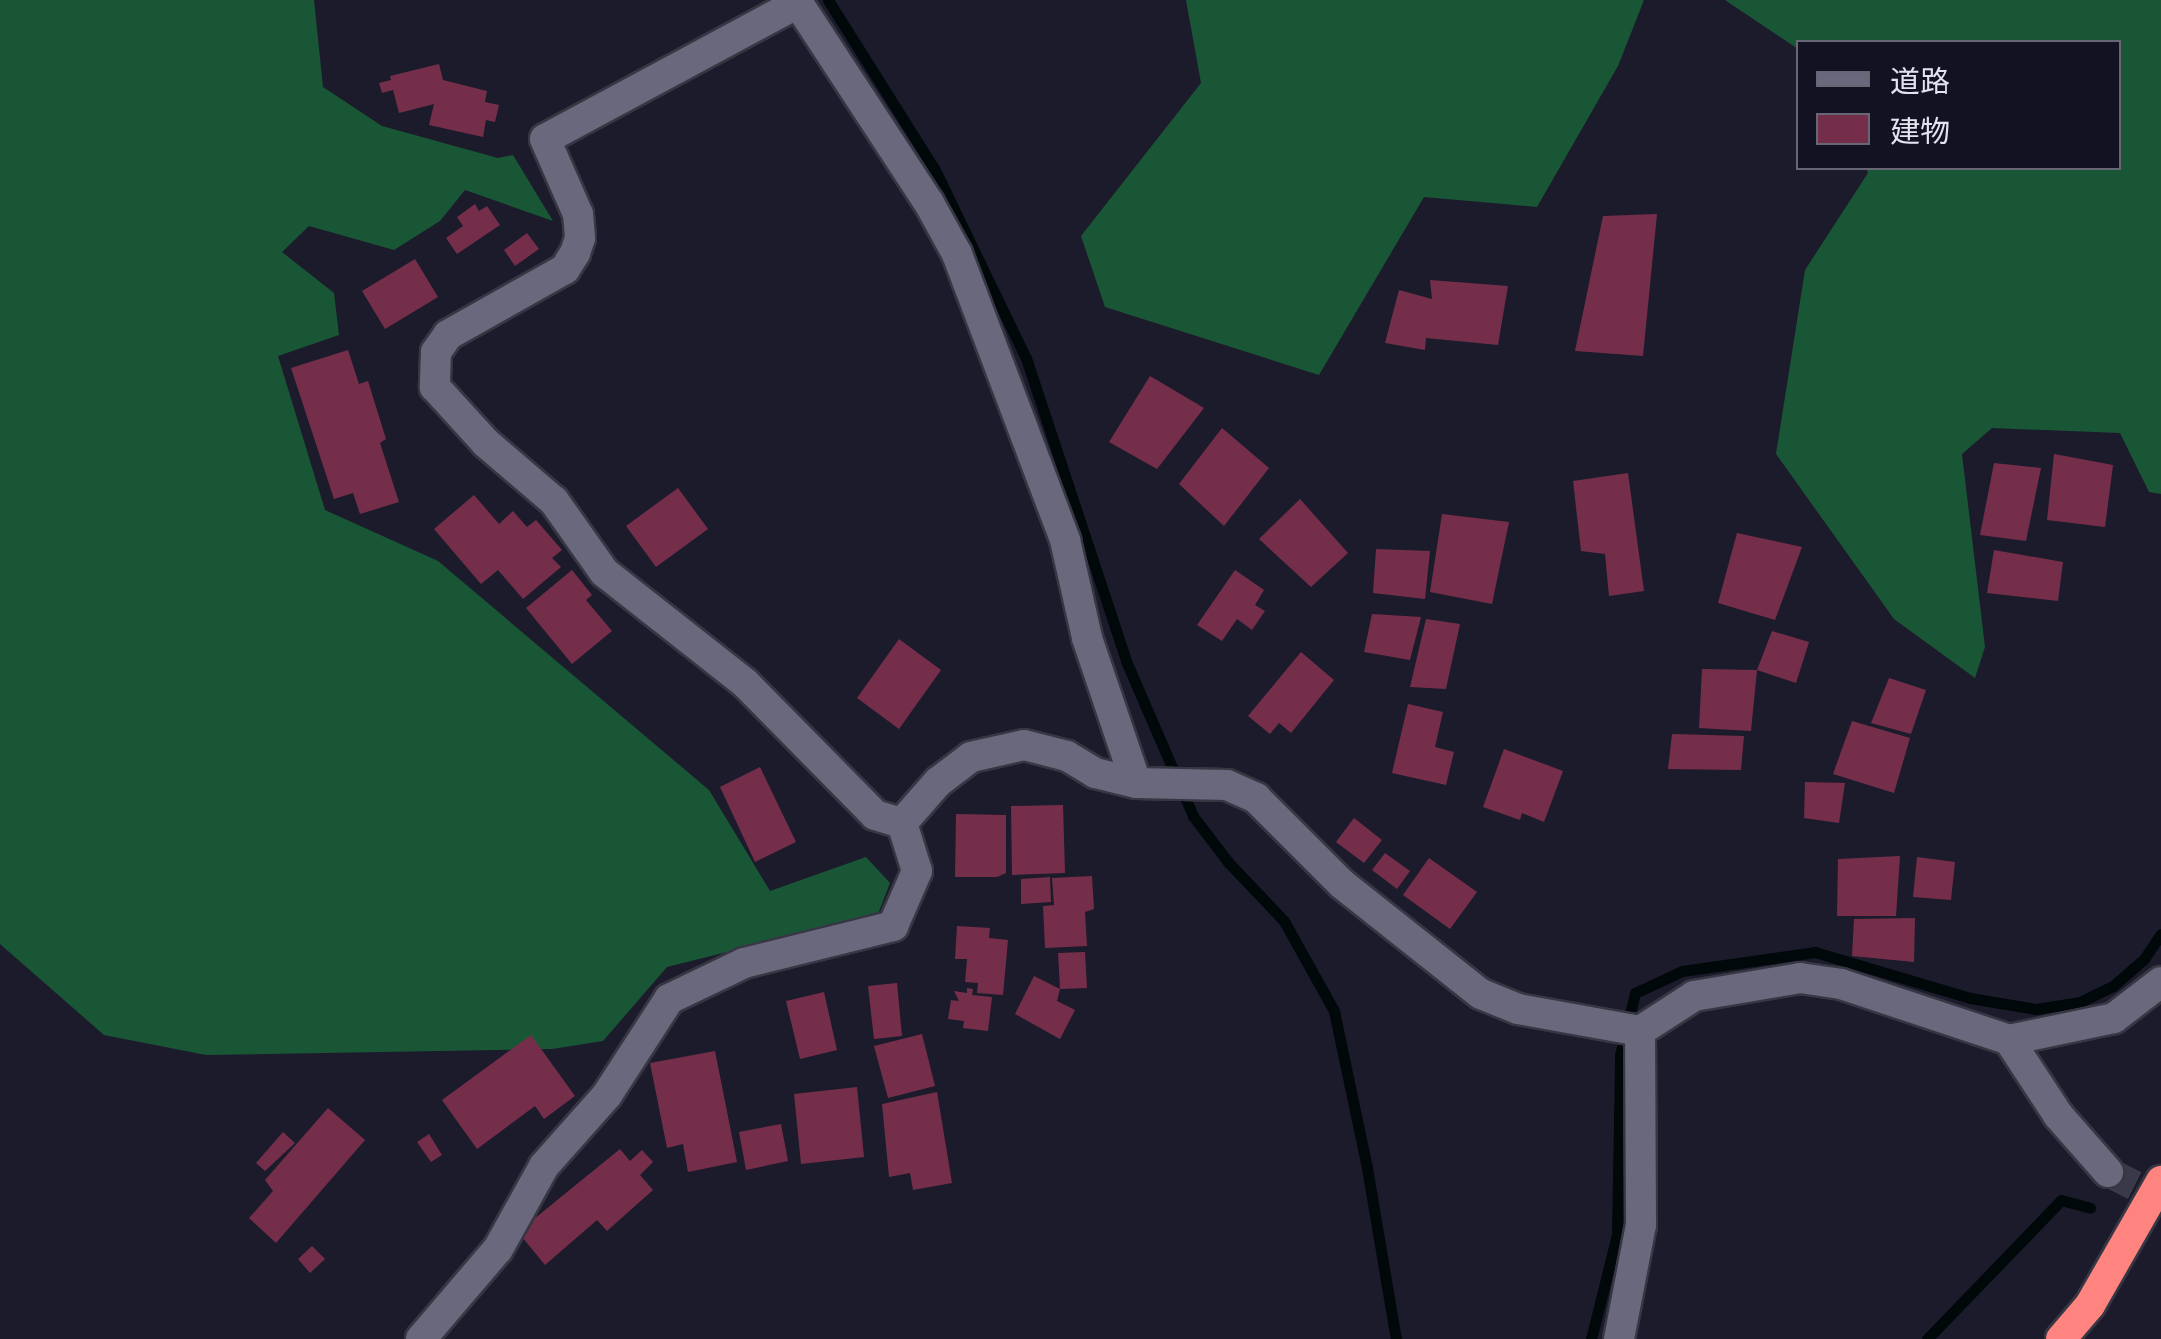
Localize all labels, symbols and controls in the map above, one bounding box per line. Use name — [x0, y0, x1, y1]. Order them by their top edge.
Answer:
legend — [1796, 40, 2121, 170]
text: 道路 — [1890, 63, 1950, 99]
text: 建物 — [1890, 113, 1950, 149]

